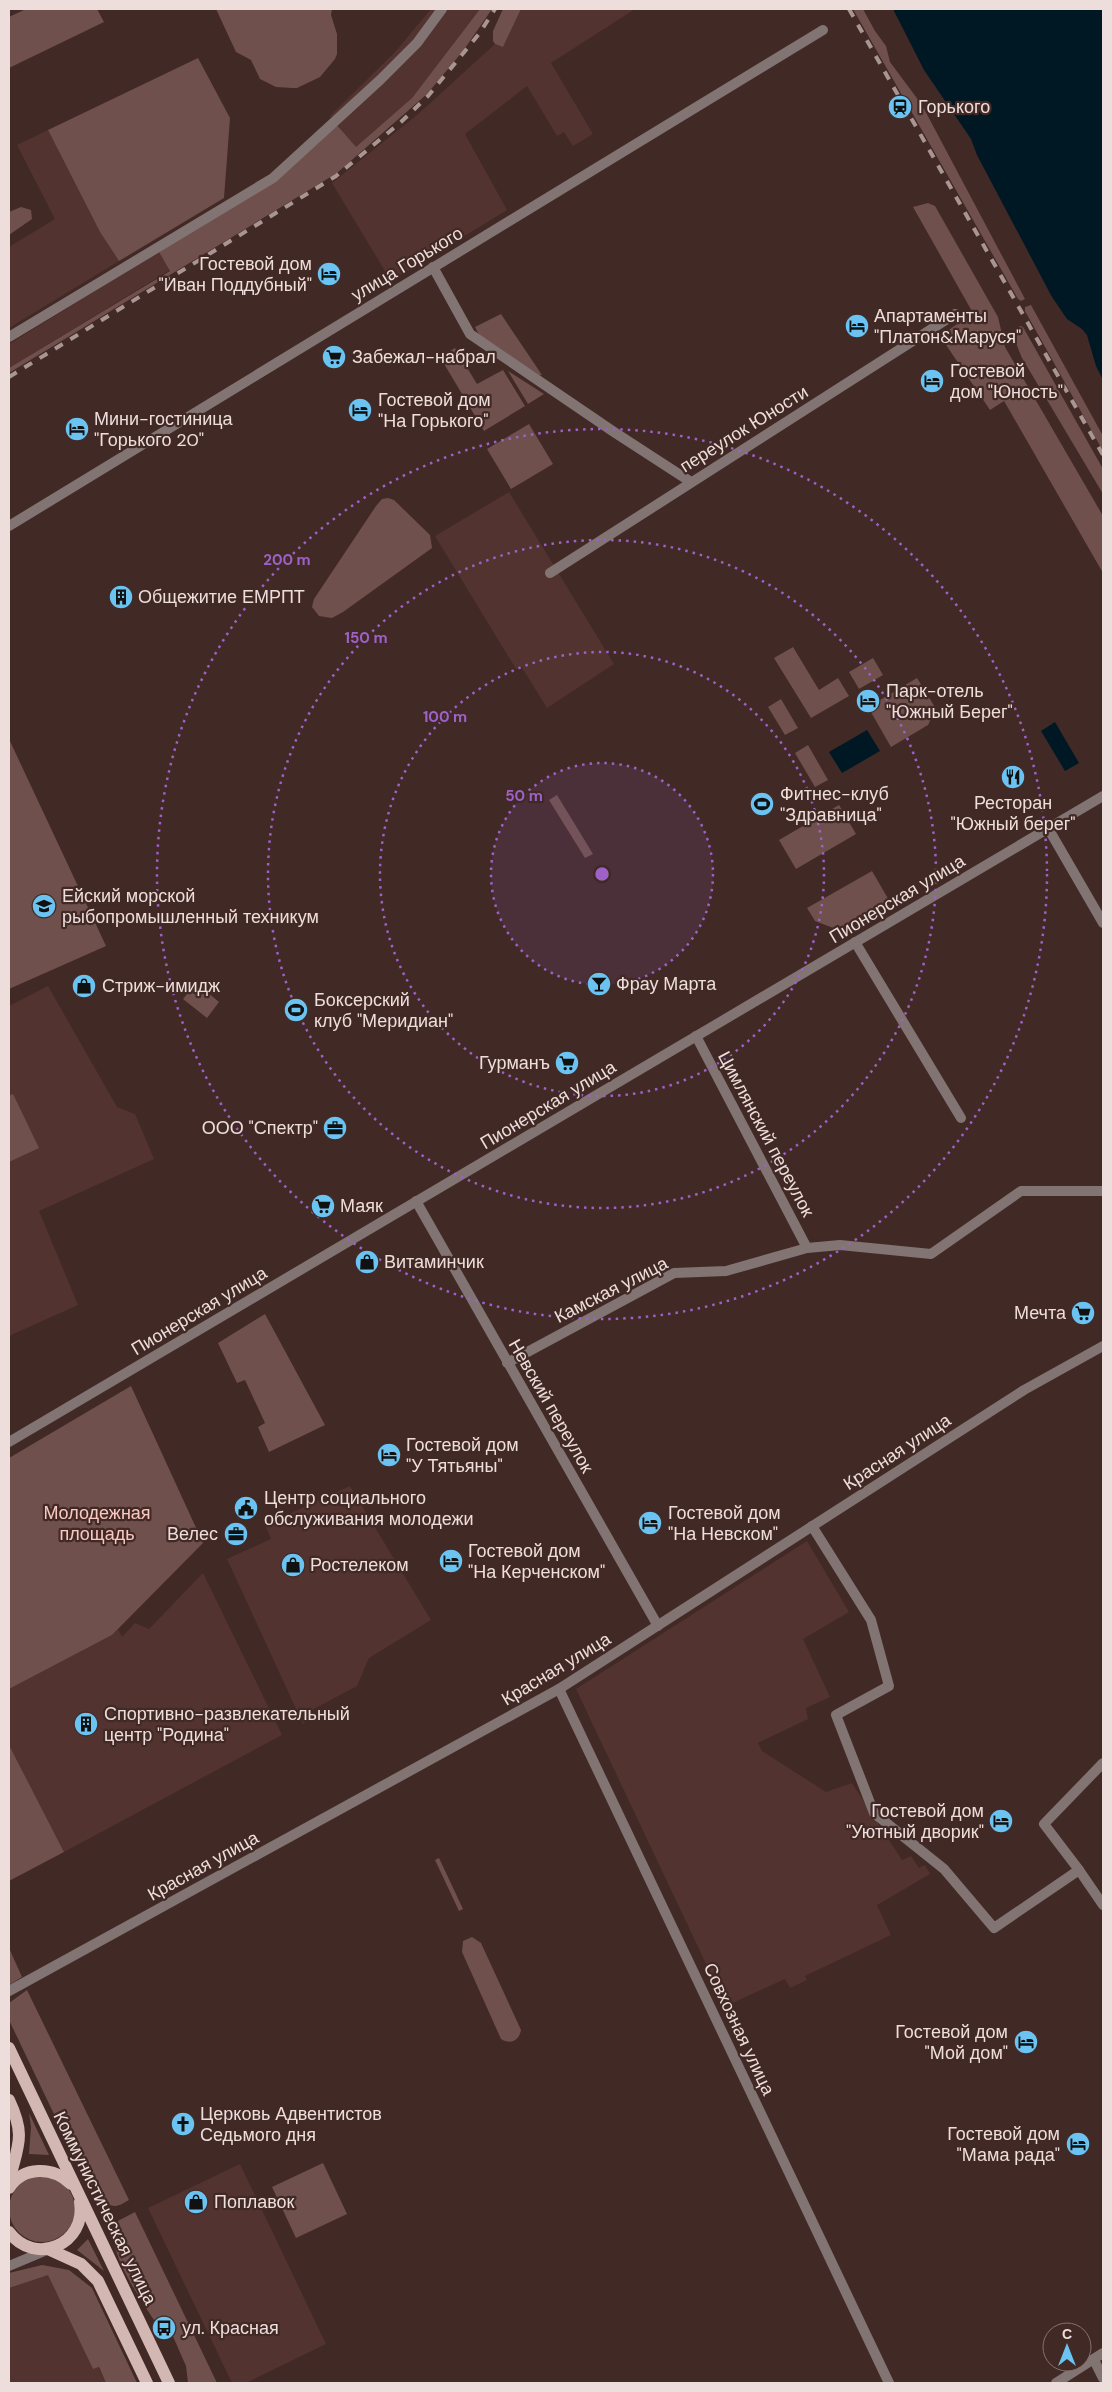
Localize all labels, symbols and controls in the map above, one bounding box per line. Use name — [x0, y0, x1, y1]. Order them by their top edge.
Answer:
station icon: Горького — [887, 94, 913, 120]
place label: Горького — [918, 95, 990, 119]
street label: улица Горького — [347, 221, 467, 307]
place label: Гостевой дом "Иван Поддубный" — [158, 252, 312, 297]
hotel icon: Гостевой дом "Иван Поддубный" — [316, 261, 342, 287]
place label: Апартаменты "Платон&Маруся" — [874, 304, 1021, 349]
hotel icon: Апартаменты "Платон&Маруся" — [844, 313, 870, 339]
supermarket icon: Забежал-набрал — [321, 344, 347, 370]
place label: Забежал-набрал — [352, 345, 496, 369]
place label: Гостевой дом "Юность" — [950, 359, 1063, 404]
hotel icon: Гостевой дом "Юность" — [919, 368, 945, 394]
street label: переулок Юности — [675, 380, 813, 478]
place label: Гостевой дом "На Горького" — [378, 388, 491, 433]
hotel icon: Гостевой дом "На Горького" — [347, 397, 373, 423]
place label: Мини-гостиница "Горького 20" — [94, 407, 234, 452]
hotel icon: Мини-гостиница "Горького 20" — [64, 416, 90, 442]
text: 200 m — [263, 550, 311, 570]
building icon: Общежитие ЕМРПТ — [108, 584, 134, 610]
place label: Общежитие ЕМРПТ — [138, 585, 305, 609]
text: 150 m — [345, 628, 388, 648]
place label: Парк-отель "Южный Берег" — [886, 679, 1013, 724]
hotel icon: Парк-отель "Южный Берег" — [855, 688, 881, 714]
text: 100 m — [423, 707, 467, 727]
restaurant icon: Ресторан "Южный берег" — [1000, 764, 1026, 790]
place label: Фитнес-клуб "Здравница" — [780, 782, 889, 827]
text: 50 m — [505, 786, 543, 806]
sports icon: Фитнес-клуб "Здравница" — [749, 791, 775, 817]
place label: Ресторан "Южный берег" — [950, 791, 1076, 836]
street label: Пионерская улица — [825, 848, 970, 949]
centre of rings — [593, 865, 611, 883]
place label: Ейский морской рыбопромышленный техникум — [62, 884, 319, 929]
school or university icon: Ейский морской рыбопромышленный техникум — [31, 893, 57, 919]
bar icon: Фрау Марта — [586, 971, 612, 997]
place label: Фрау Марта — [616, 972, 717, 996]
shop icon: Стриж-имидж — [71, 973, 97, 999]
place label: Стриж-имидж — [102, 974, 220, 998]
place label: Боксерский клуб "Меридиан" — [314, 988, 453, 1033]
sports icon: Боксерский клуб "Меридиан" — [283, 997, 309, 1023]
street label: Цимлянский переулок — [712, 1047, 820, 1221]
supermarket icon: Гурманъ — [554, 1050, 580, 1076]
place label: Гурманъ — [479, 1051, 550, 1075]
street label: Пионерская улица — [476, 1054, 621, 1155]
office icon: ООО "Спектр" — [322, 1115, 348, 1141]
place label: ООО "Спектр" — [202, 1116, 318, 1140]
supermarket icon: Маяк — [310, 1193, 336, 1219]
place label: Маяк — [340, 1194, 383, 1218]
shop icon: Витаминчик — [354, 1249, 380, 1275]
place label: Витаминчик — [384, 1250, 484, 1274]
street label: Камская улица — [550, 1251, 673, 1329]
street label: Пионерская улица — [127, 1260, 272, 1361]
supermarket icon: Мечта — [1070, 1300, 1096, 1326]
place label: Мечта — [1014, 1301, 1067, 1325]
street label: Невский переулок — [503, 1335, 599, 1477]
street label: Красная улица — [839, 1408, 956, 1496]
place label: Гостевой дом "У Тятьяны" — [406, 1433, 519, 1478]
hotel icon: Гостевой дом "У Тятьяны" — [376, 1442, 402, 1468]
place label: Центр социального обслуживания молодежи — [264, 1486, 474, 1531]
public building icon: Центр социального обслуживания молодежи — [233, 1495, 259, 1521]
park label: Молодежная площадь — [43, 1501, 151, 1546]
place label: Гостевой дом "На Невском" — [668, 1501, 781, 1546]
hotel icon: Гостевой дом "На Невском" — [637, 1510, 663, 1536]
office icon: Велес — [223, 1521, 249, 1547]
place label: Велес — [167, 1522, 218, 1546]
place label: Гостевой дом "На Керченском" — [468, 1539, 605, 1584]
hotel icon: Гостевой дом "На Керченском" — [438, 1548, 464, 1574]
shop icon: Ростелеком — [280, 1552, 306, 1578]
place label: Ростелеком — [310, 1553, 409, 1577]
street label: Красная улица — [497, 1626, 616, 1711]
place label: Спортивно-развлекательный центр "Родина" — [104, 1702, 350, 1747]
building icon: Спортивно-развлекательный центр "Родина" — [73, 1711, 99, 1737]
place label: Гостевой дом "Уютный дворик" — [846, 1799, 984, 1844]
hotel icon: Гостевой дом "Уютный дворик" — [988, 1808, 1014, 1834]
street label: Красная улица — [143, 1825, 264, 1906]
street label: Совхозная улица — [698, 1959, 781, 2100]
place label: Гостевой дом "Мой дом" — [895, 2020, 1008, 2065]
hotel icon: Гостевой дом "Мой дом" — [1013, 2029, 1039, 2055]
place label: Церковь Адвентистов Седьмого дня — [200, 2102, 382, 2147]
street label: Коммунистическая улица — [48, 2107, 163, 2310]
church icon: Церковь Адвентистов Седьмого дня — [170, 2111, 196, 2137]
place label: Гостевой дом "Мама рада" — [947, 2122, 1060, 2167]
hotel icon: Гостевой дом "Мама рада" — [1065, 2131, 1091, 2157]
shop icon: Поплавок — [183, 2189, 209, 2215]
place label: Поплавок — [214, 2190, 295, 2214]
bus stop icon: ул. Красная — [151, 2315, 177, 2341]
place label: ул. Красная — [182, 2316, 279, 2340]
north arrow — [1042, 2322, 1092, 2372]
text: С — [1062, 2325, 1072, 2343]

